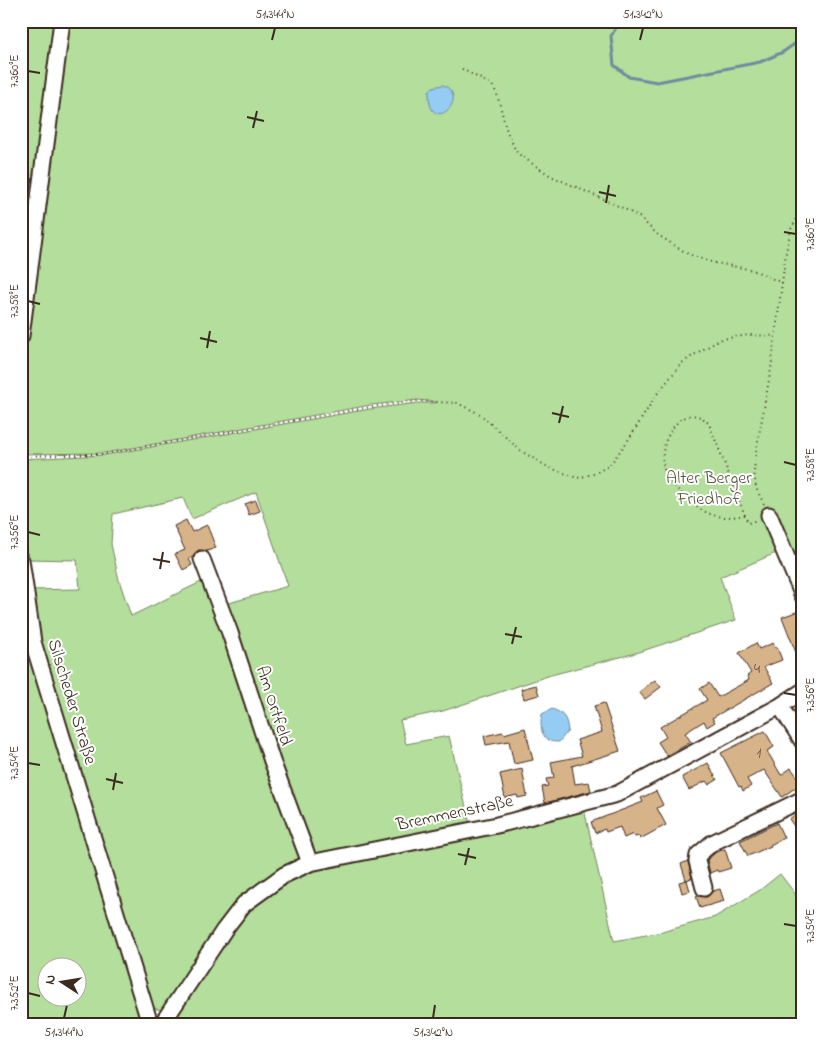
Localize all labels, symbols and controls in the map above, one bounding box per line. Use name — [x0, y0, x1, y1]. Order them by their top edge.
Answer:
text: 51.344°N — [255, 6, 295, 24]
text: 51.342°N — [623, 6, 663, 24]
text: 7.360°E — [6, 54, 24, 88]
text: 7.360°E — [802, 217, 820, 251]
text: 7.358°E — [6, 284, 24, 318]
text: 7.358°E — [802, 448, 820, 482]
park label: Alter Berger Friedhof — [666, 466, 752, 513]
text: 7.356°E — [6, 515, 24, 549]
street label: Silscheder Straße — [40, 636, 103, 769]
house number: 4 — [754, 658, 760, 680]
street label: Am Ortfeld — [248, 663, 298, 749]
text: 7.356°E — [802, 678, 820, 712]
house number: 1 — [757, 742, 762, 764]
text: 7.354°E — [6, 746, 24, 780]
street label: Bremmenstraße — [393, 789, 517, 839]
text: 7.354°E — [802, 909, 820, 943]
north arrow — [38, 958, 88, 1008]
text: N — [39, 973, 62, 986]
text: 7.352°E — [6, 975, 24, 1011]
text: 51.344°N — [44, 1024, 84, 1042]
text: 51.342°N — [413, 1024, 453, 1042]

